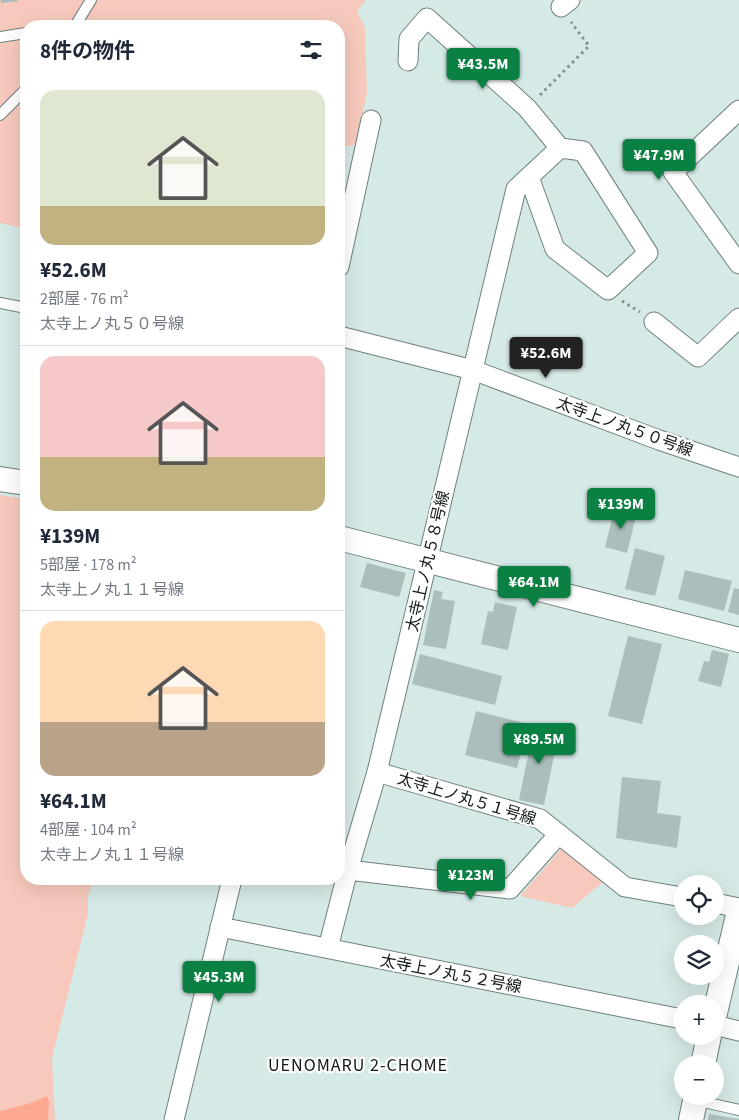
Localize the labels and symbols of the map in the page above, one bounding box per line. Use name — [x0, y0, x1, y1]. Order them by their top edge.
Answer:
pin: ¥43.5M — [442, 48, 524, 90]
pin: ¥47.9M — [618, 138, 700, 181]
pin: ¥52.6M — [505, 336, 587, 379]
street label: 太寺上ノ丸５０号線 — [553, 392, 696, 462]
pin: ¥139M — [586, 488, 656, 530]
street label: 太寺上ノ丸５８号線 — [401, 489, 455, 634]
pin: ¥64.1M — [493, 566, 575, 608]
pin: ¥89.5M — [498, 722, 580, 765]
street label: 太寺上ノ丸５１号線 — [395, 767, 539, 831]
pin: ¥123M — [436, 858, 506, 901]
street label: 太寺上ノ丸５２号線 — [378, 949, 524, 999]
pin: ¥45.3M — [178, 960, 260, 1003]
district label: UENOMARU 2-CHOME — [268, 1053, 448, 1078]

